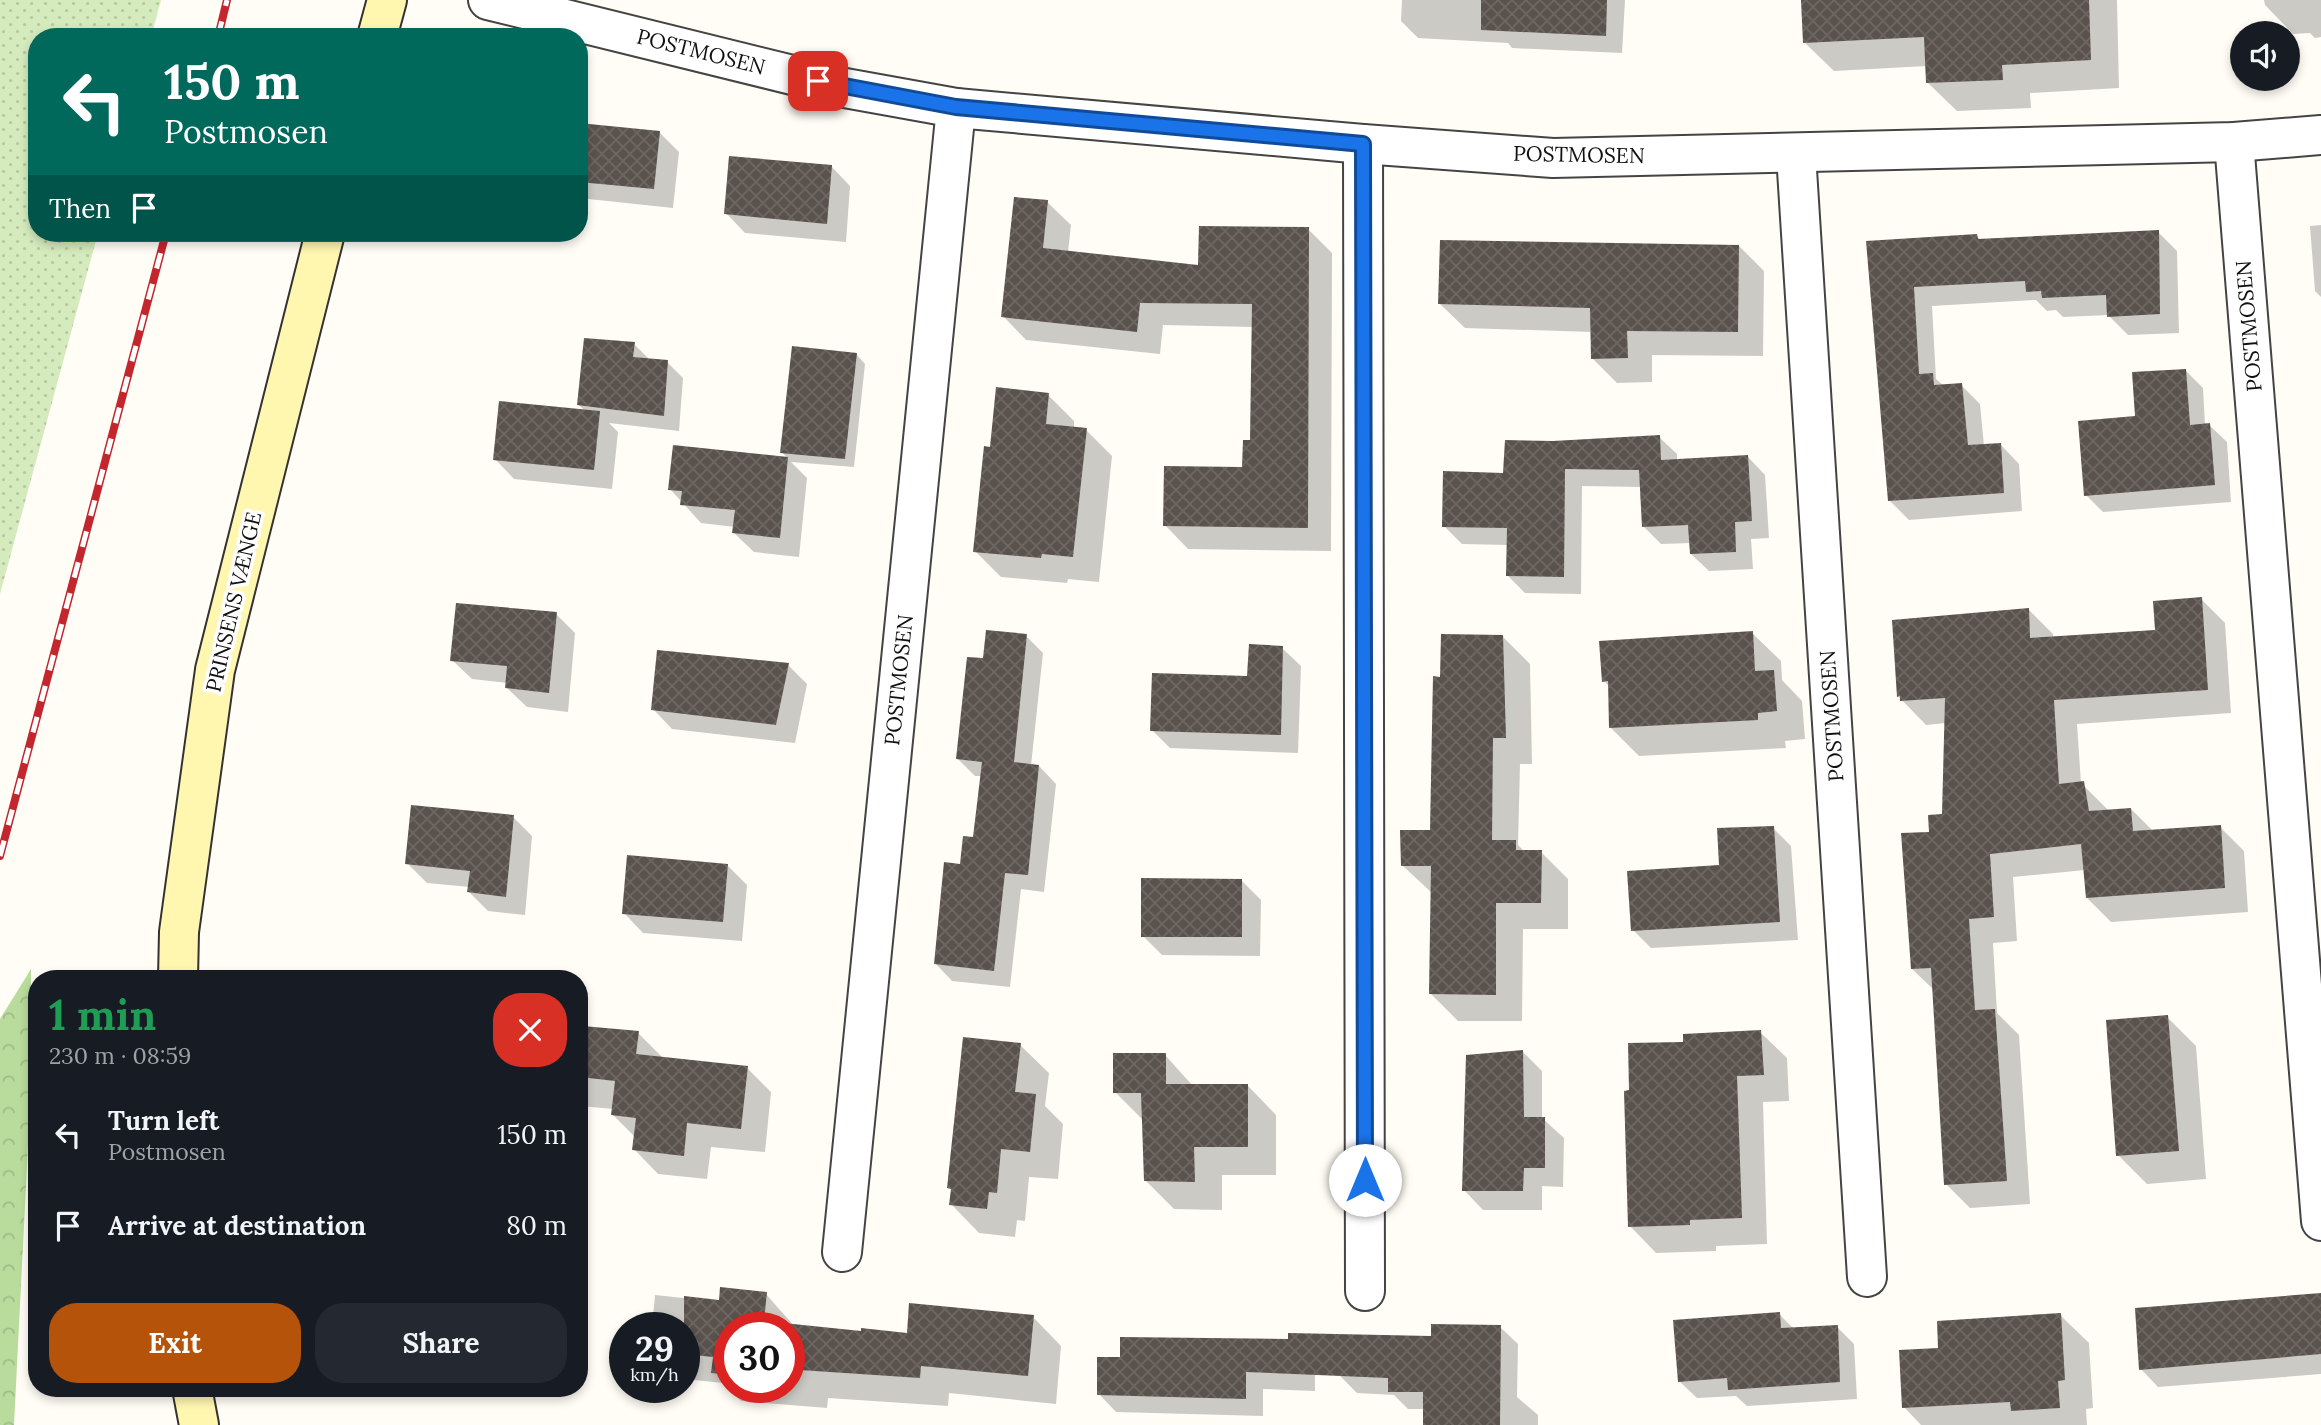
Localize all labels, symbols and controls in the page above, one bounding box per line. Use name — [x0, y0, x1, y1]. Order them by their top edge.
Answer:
map controls — [2230, 21, 2300, 91]
button: sound — [2230, 21, 2300, 91]
street label: POSTMOSEN — [634, 23, 768, 81]
text: 150 m — [164, 50, 300, 112]
pin — [788, 51, 848, 111]
icon: left — [49, 56, 140, 147]
icon: arrive — [799, 62, 837, 100]
text: Postmosen — [164, 111, 328, 152]
street label: POSTMOSEN — [1513, 140, 1645, 169]
icon: arrive — [125, 189, 163, 227]
text: Then — [49, 192, 111, 225]
street label: POSTMOSEN — [2229, 259, 2268, 393]
street label: PRINSENS VÆNGE — [200, 509, 267, 695]
street label: POSTMOSEN — [878, 613, 919, 747]
street label: POSTMOSEN — [1813, 649, 1850, 783]
text: 1 min — [49, 988, 156, 1042]
button: close — [493, 993, 567, 1067]
text: 230 m · 08:59 — [49, 1041, 191, 1070]
text: Turn left — [108, 1104, 219, 1137]
icon: left — [49, 1116, 87, 1154]
text: 150 m — [497, 1118, 567, 1151]
text: Postmosen — [108, 1137, 226, 1166]
position arrow — [1328, 1143, 1402, 1217]
icon: arrive — [49, 1207, 87, 1245]
text: Arrive at destination — [108, 1209, 366, 1242]
text: 80 m — [506, 1209, 567, 1242]
button: Exit — [49, 1303, 301, 1383]
button: Share — [315, 1303, 567, 1383]
speed limit sign: 30 — [714, 1312, 805, 1403]
text: 29 — [635, 1326, 674, 1371]
text: km/h — [630, 1363, 679, 1386]

